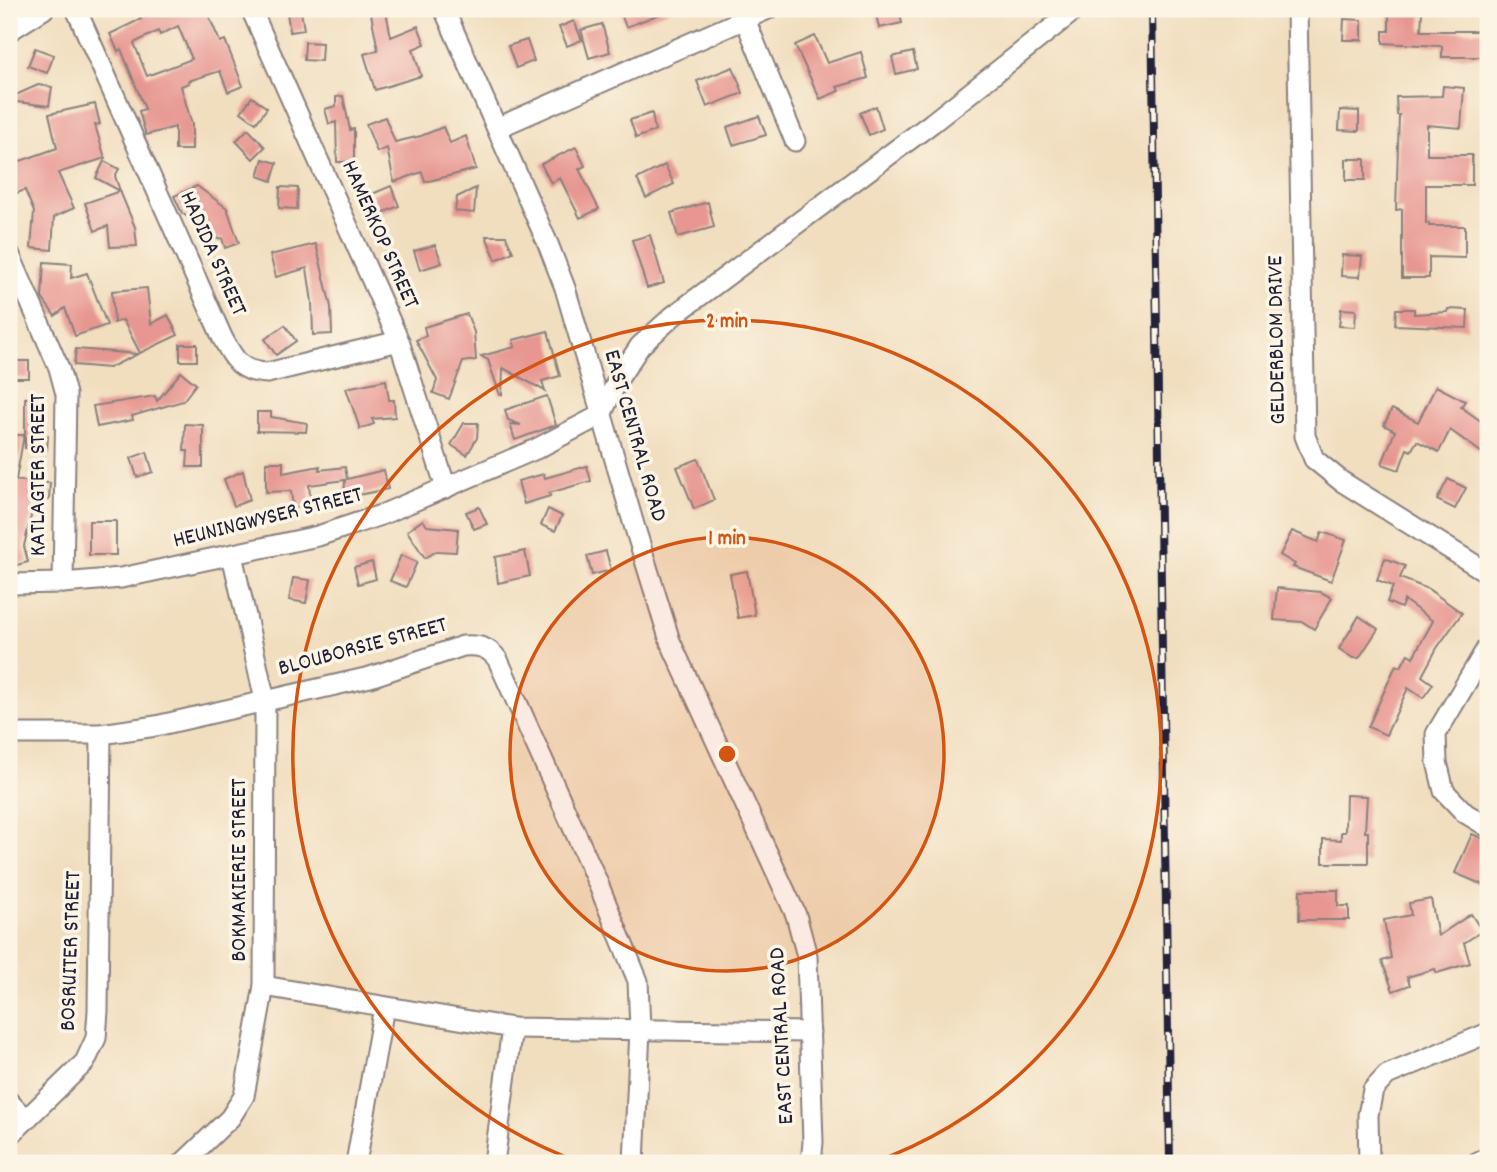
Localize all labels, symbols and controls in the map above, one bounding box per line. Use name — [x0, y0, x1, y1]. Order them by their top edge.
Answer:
street label: HAMERKOP STREET — [331, 155, 427, 315]
street label: HADIDA STREET — [170, 186, 254, 322]
street label: GELDERBLOM DRIVE — [1260, 255, 1296, 425]
text: 2 min — [706, 308, 748, 338]
street label: EAST CENTRAL ROAD — [594, 346, 674, 526]
street label: KATLAGTER STREET — [23, 394, 56, 556]
street label: HEUNINGWYSER STREET — [170, 480, 366, 558]
text: 1 min — [708, 525, 746, 555]
street label: BLOUBORSIE STREET — [275, 610, 451, 686]
centre of rings — [715, 742, 739, 766]
street label: BOKMAKIERIE STREET — [224, 778, 257, 962]
street label: BOSRUITER STREET — [53, 870, 91, 1032]
street label: EAST CENTRAL ROAD — [762, 947, 804, 1125]

